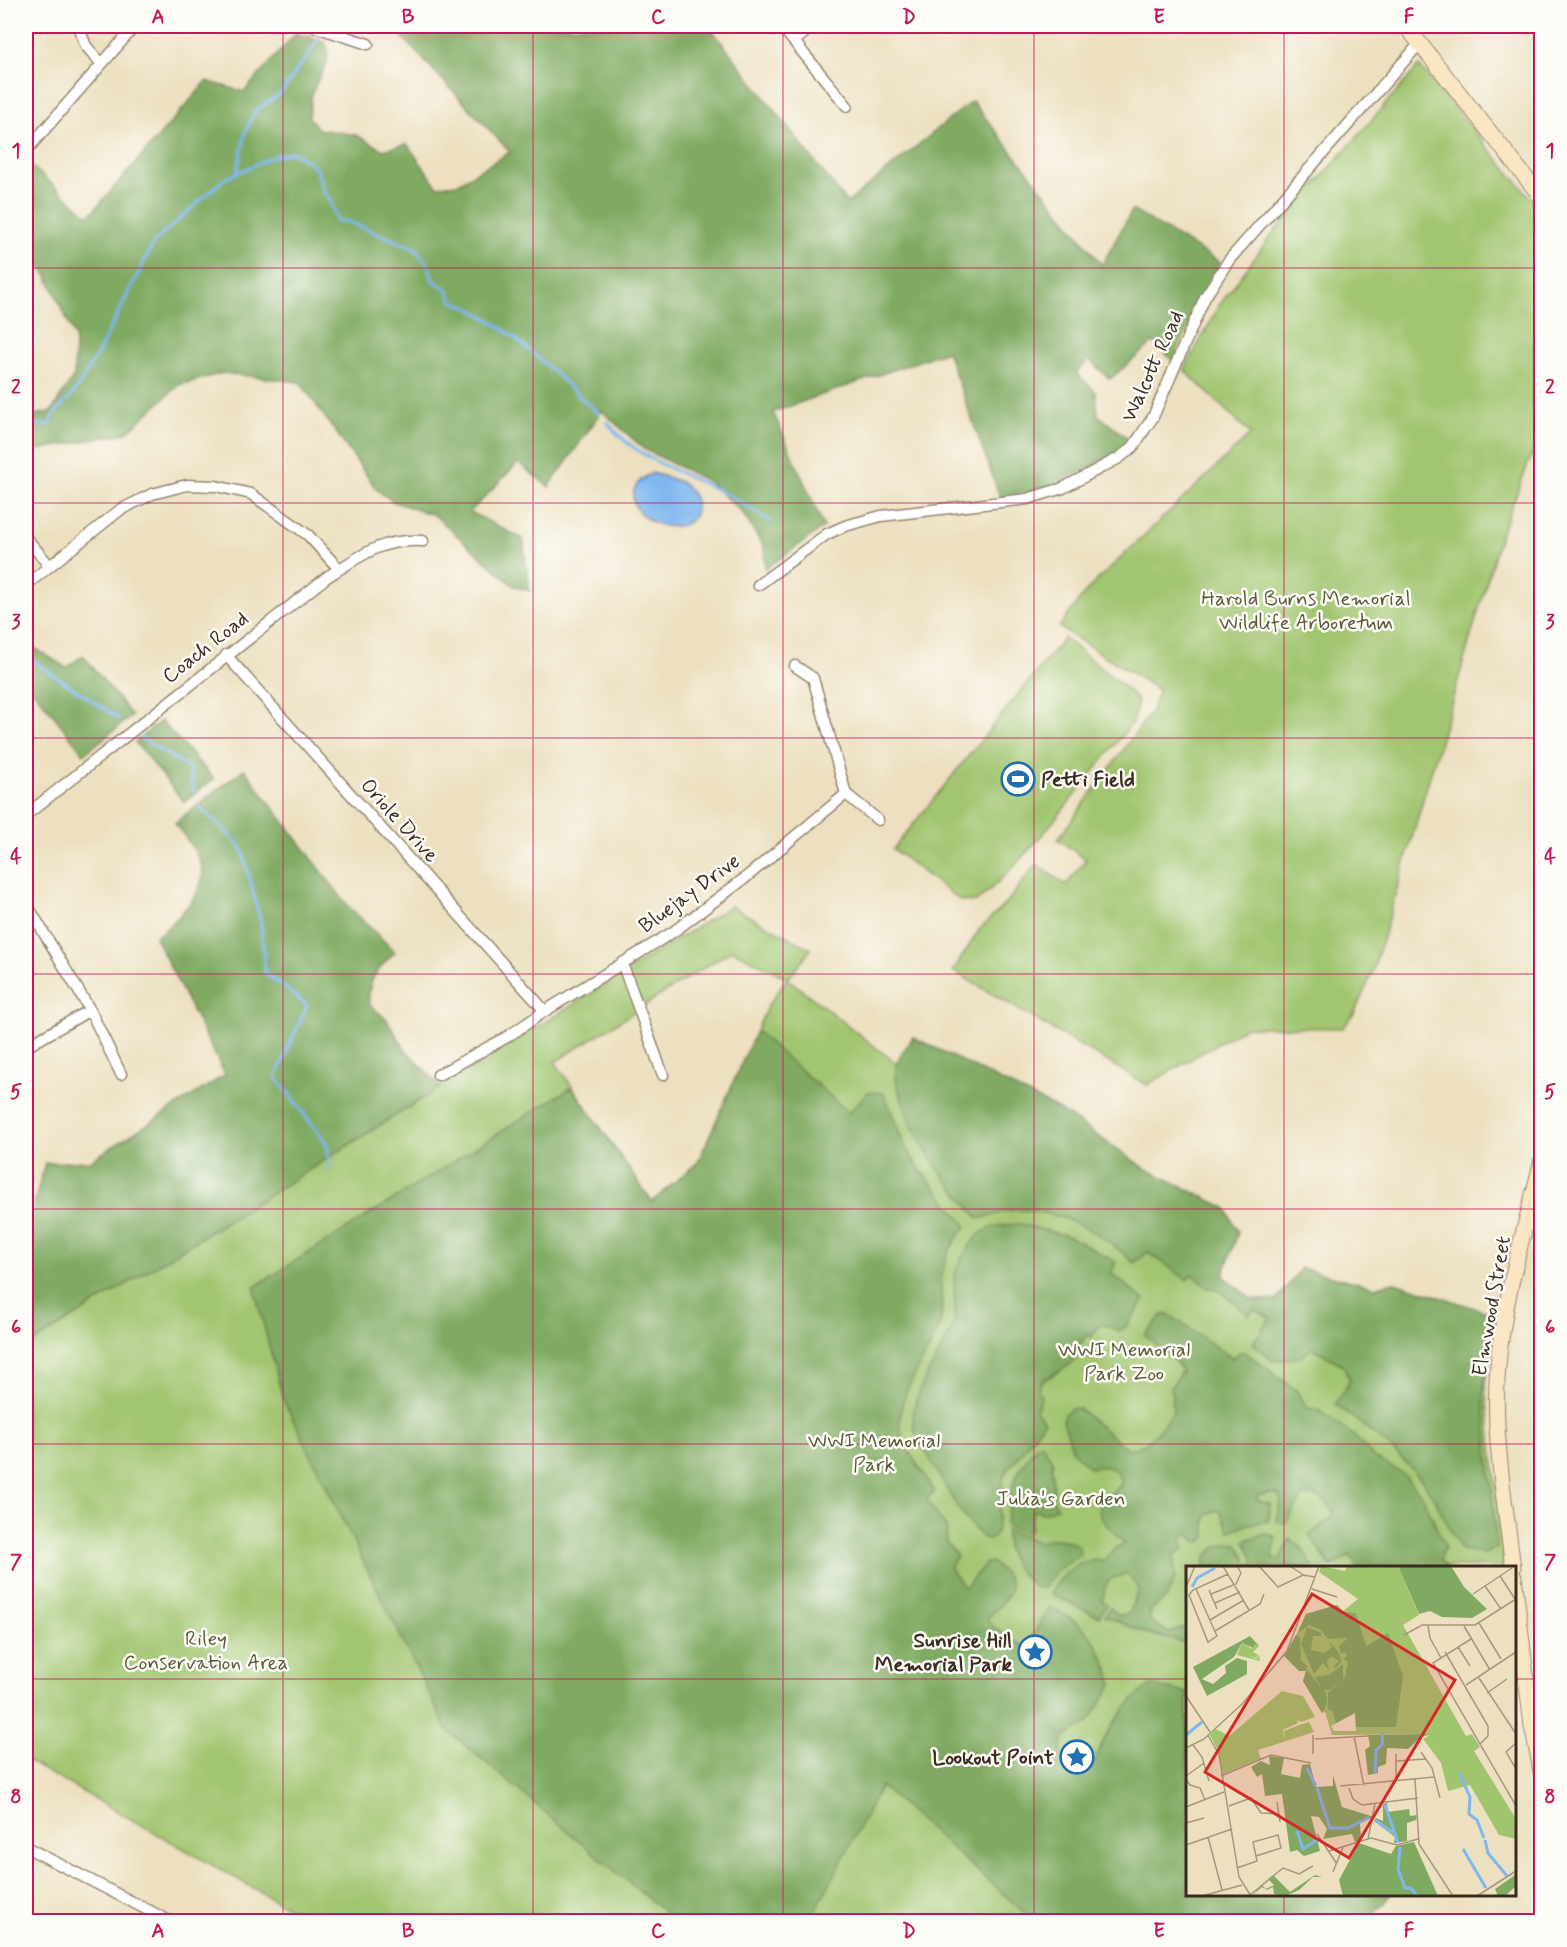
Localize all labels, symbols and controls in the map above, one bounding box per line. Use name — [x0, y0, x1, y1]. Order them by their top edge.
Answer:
text: A — [151, 4, 165, 31]
text: B — [402, 4, 415, 31]
text: C — [651, 4, 666, 31]
text: D — [902, 4, 916, 31]
text: E — [1153, 4, 1165, 31]
text: F — [1404, 4, 1415, 31]
text: 1 — [12, 138, 20, 165]
text: 1 — [1546, 138, 1554, 165]
street label: Walcott Road — [1115, 306, 1191, 427]
text: 2 — [11, 374, 21, 401]
text: 2 — [1545, 374, 1555, 401]
park label: Harold Burns Memorial Wildlife Arboretum — [1201, 585, 1411, 637]
street label: Coach Road — [157, 605, 255, 690]
text: 3 — [11, 609, 21, 636]
text: 3 — [1545, 609, 1555, 636]
sports icon: Petti Field — [1000, 761, 1036, 797]
place label: Petti Field — [1041, 766, 1135, 794]
street label: Oriole Drive — [354, 772, 445, 869]
text: 4 — [10, 844, 22, 871]
text: 4 — [1544, 844, 1556, 871]
street label: Bluejay Drive — [633, 848, 746, 940]
text: 5 — [10, 1079, 22, 1106]
text: 5 — [1544, 1079, 1556, 1106]
street label: Elmwood Street — [1466, 1234, 1518, 1379]
text: 6 — [11, 1314, 21, 1341]
text: 6 — [1545, 1314, 1555, 1341]
park label: WWI Memorial Park Zoo — [1058, 1336, 1190, 1388]
park label: WWI Memorial Park — [808, 1427, 940, 1479]
park label: Julia's Garden — [996, 1485, 1126, 1513]
text: 7 — [10, 1549, 22, 1576]
text: 7 — [1544, 1549, 1556, 1576]
inset map — [1186, 1566, 1516, 1896]
park label: Riley Conservation Area — [124, 1625, 288, 1677]
place label: Sunrise Hill Memorial Park — [875, 1627, 1012, 1679]
place icon: Sunrise Hill Memorial Park — [1017, 1634, 1053, 1670]
place icon: Lookout Point — [1059, 1739, 1095, 1775]
place label: Lookout Point — [932, 1744, 1054, 1772]
text: 8 — [10, 1784, 22, 1811]
text: 8 — [1544, 1784, 1556, 1811]
text: A — [151, 1918, 165, 1945]
text: B — [402, 1918, 415, 1945]
text: C — [651, 1918, 666, 1945]
text: D — [902, 1918, 916, 1945]
text: E — [1153, 1918, 1165, 1945]
text: F — [1404, 1918, 1415, 1945]

